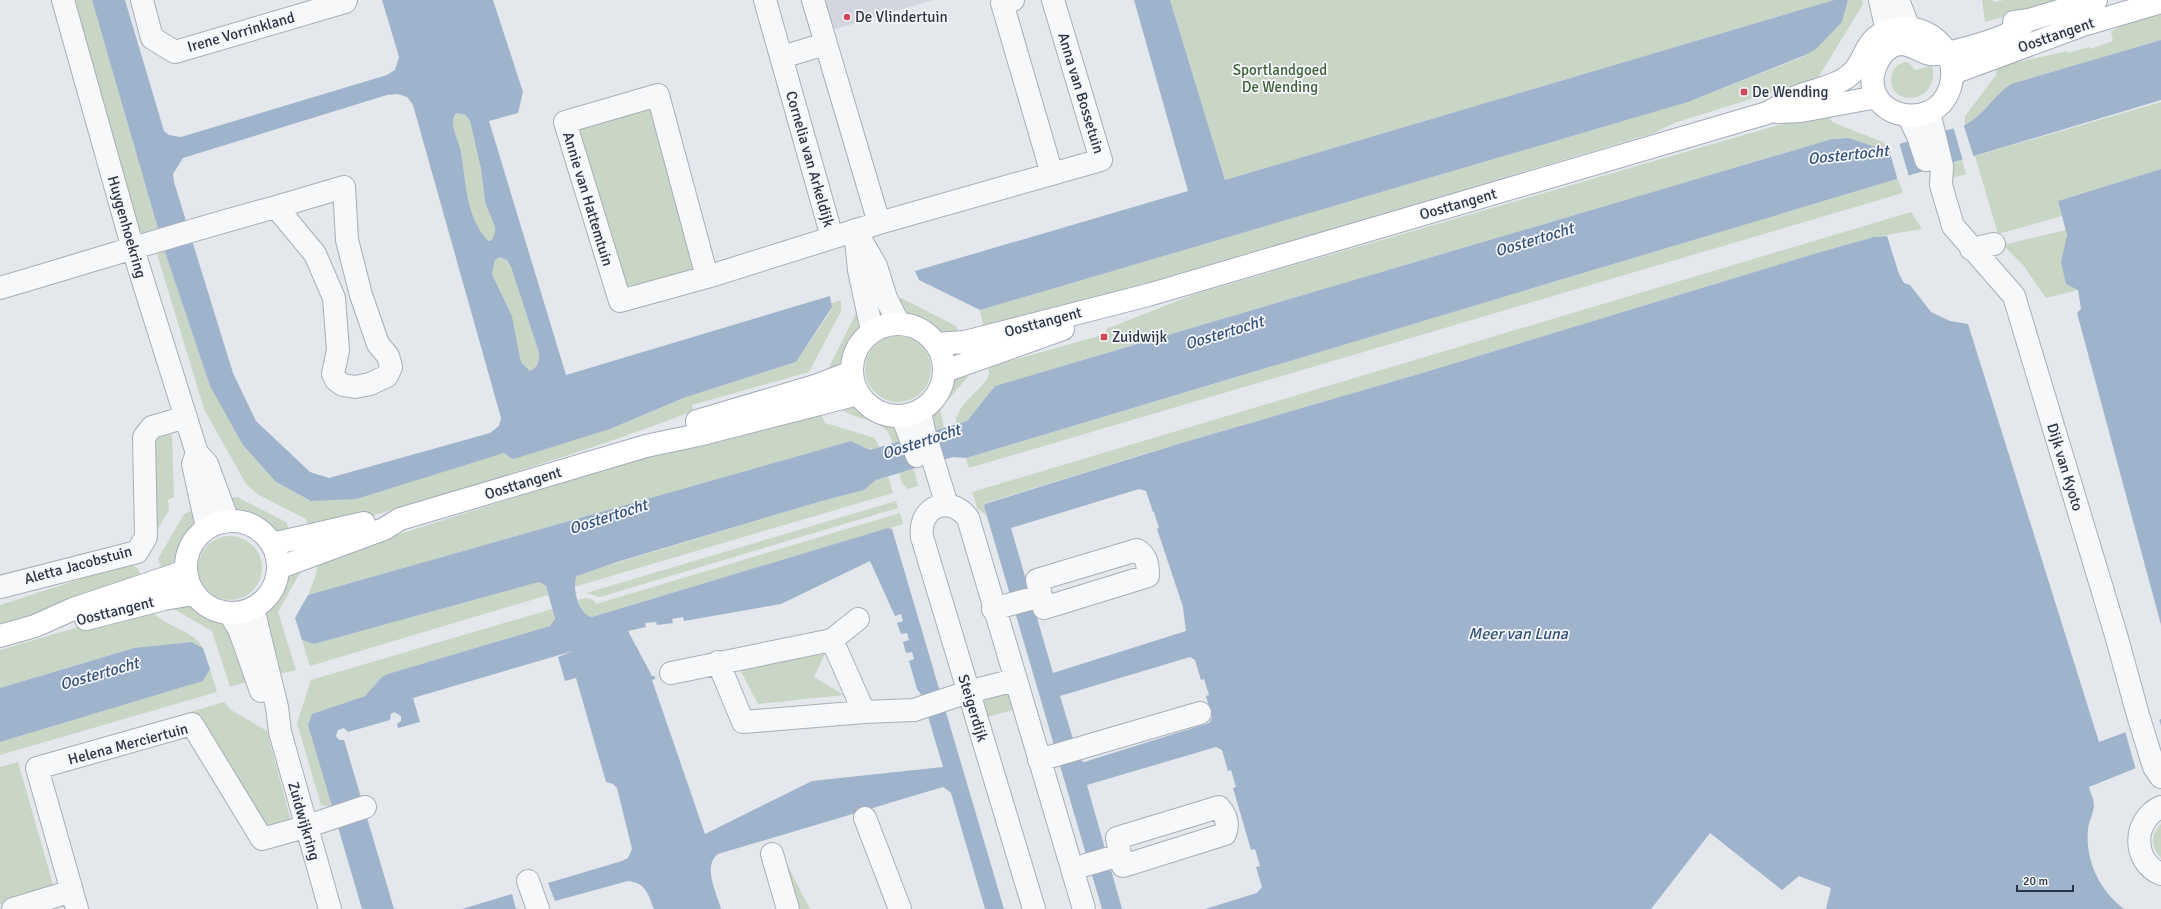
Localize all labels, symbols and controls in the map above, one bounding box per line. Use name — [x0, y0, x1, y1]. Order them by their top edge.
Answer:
street label: Irene Vorrinkland — [185, 8, 297, 56]
place label: De Vlindertuin — [855, 8, 948, 26]
marker: De Vlindertuin — [842, 12, 852, 22]
street label: Oosttangent — [2016, 14, 2096, 56]
street label: Anna van Bossetuin — [1054, 30, 1108, 156]
park label: Sportlandgoed De Wending — [1233, 61, 1327, 96]
place label: De Wending — [1752, 83, 1829, 101]
marker: De Wending — [1739, 87, 1749, 97]
street label: Cornelia van Arkeldijk — [782, 89, 838, 229]
street label: Annie van Hattemtuin — [559, 130, 617, 268]
water label: Oostertocht — [1807, 141, 1892, 169]
street label: Huygenhoekring — [104, 174, 150, 280]
street label: Oosttangent — [1417, 184, 1499, 224]
water label: Oostertocht — [1493, 218, 1578, 261]
street label: Oosttangent — [1002, 303, 1084, 341]
water label: Oostertocht — [1183, 311, 1268, 354]
place label: Zuidwijk — [1112, 328, 1167, 346]
marker: Zuidwijk — [1099, 332, 1109, 342]
water label: Oostertocht — [880, 419, 965, 464]
street label: Dijk van Kyoto — [2043, 421, 2087, 513]
street label: Oosttangent — [482, 463, 564, 503]
water label: Oostertocht — [567, 494, 652, 539]
street label: Aletta Jacobstuin — [22, 542, 134, 588]
street label: Oosttangent — [74, 593, 156, 629]
water label: Meer van Luna — [1468, 624, 1569, 644]
water label: Oostertocht — [58, 653, 143, 695]
street label: Steigerdijk — [954, 672, 992, 744]
street label: Helena Merciertuin — [66, 719, 190, 769]
street label: Zuidwijkring — [284, 780, 324, 862]
scale bar — [2017, 867, 2073, 893]
text: 20 m — [2023, 874, 2048, 889]

